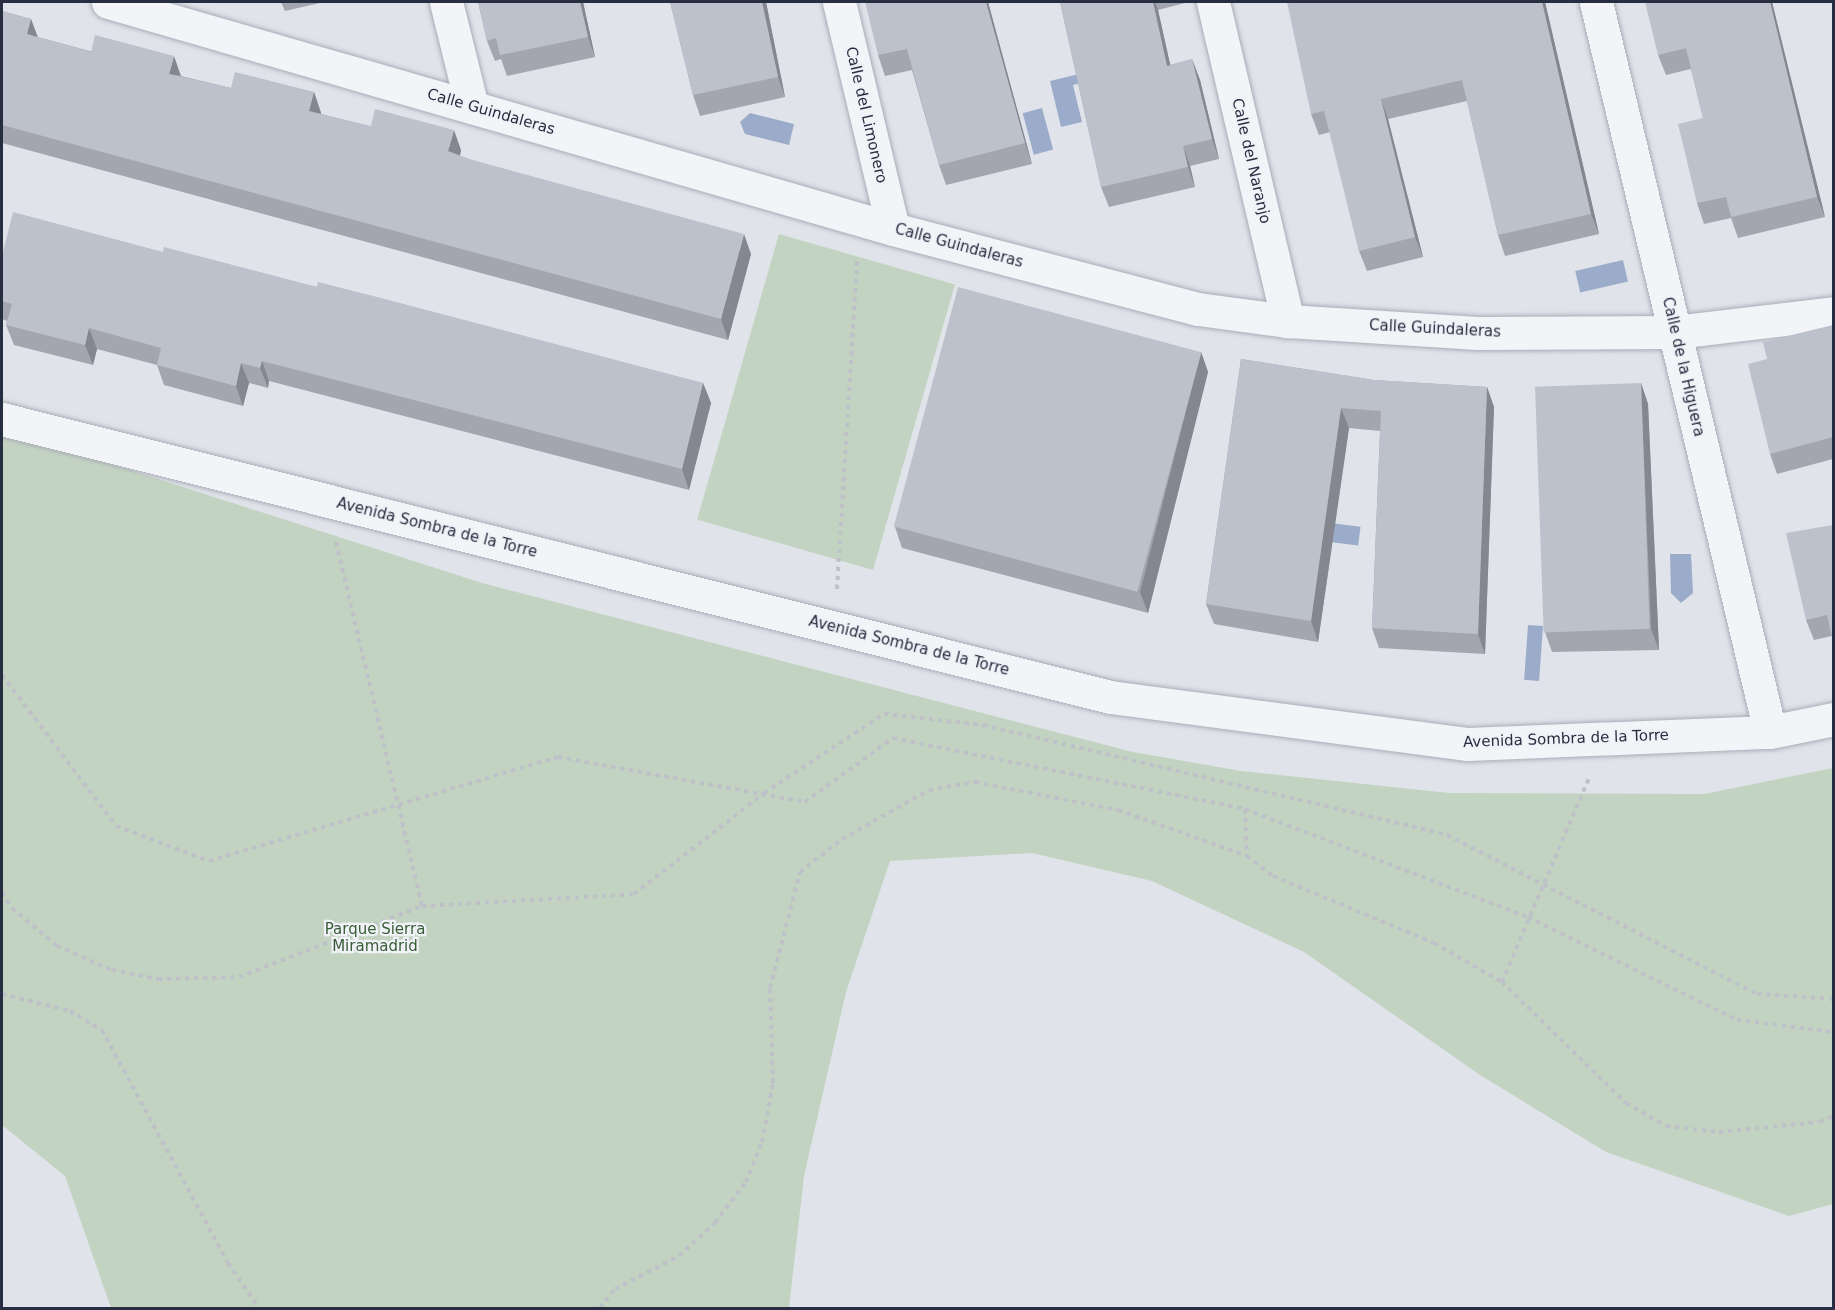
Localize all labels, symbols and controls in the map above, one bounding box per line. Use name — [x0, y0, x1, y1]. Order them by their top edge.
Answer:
street label: Calle del Limonero — [842, 45, 890, 185]
street label: Calle Guindaleras — [425, 85, 557, 139]
street label: Calle del Naranjo — [1228, 96, 1274, 226]
street label: Calle Guindaleras — [893, 220, 1025, 272]
street label: Calle de la Higuera — [1658, 295, 1708, 439]
street label: Calle Guindaleras — [1369, 317, 1501, 341]
street label: Avenida Sombra de la Torre — [335, 494, 539, 562]
street label: Avenida Sombra de la Torre — [807, 612, 1011, 680]
street label: Avenida Sombra de la Torre — [1463, 726, 1669, 752]
park label: Parque Sierra Miramadrid — [325, 920, 425, 955]

